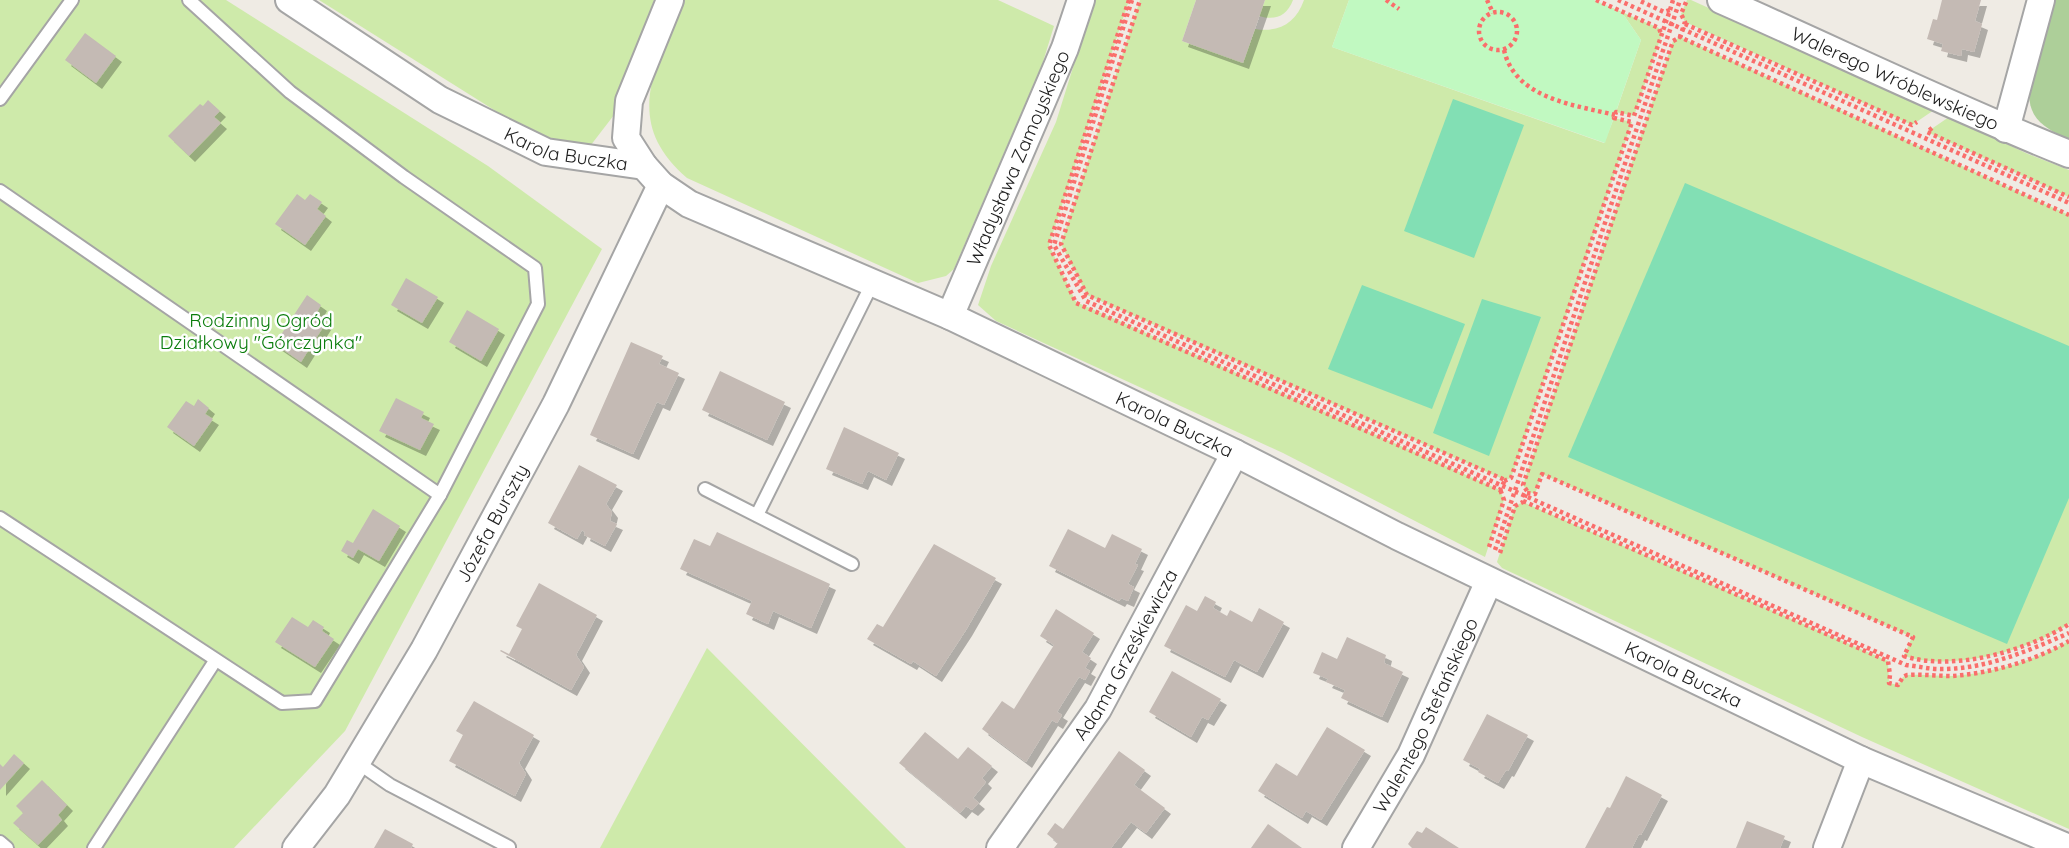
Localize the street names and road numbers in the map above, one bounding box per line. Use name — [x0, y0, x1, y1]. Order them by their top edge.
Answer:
street label: Walerego Wróblewskiego — [1788, 21, 2003, 135]
street label: Władysława Zamoyskiego — [961, 47, 1075, 269]
street label: Karola Buczka — [500, 121, 629, 176]
street label: Karola Buczka — [1112, 386, 1237, 462]
street label: Józefa Burszty — [450, 460, 534, 587]
street label: Adama Grześkiewicza — [1068, 565, 1183, 745]
street label: Walentego Stefańskiego — [1367, 614, 1483, 817]
street label: Karola Buczka — [1621, 636, 1746, 713]

